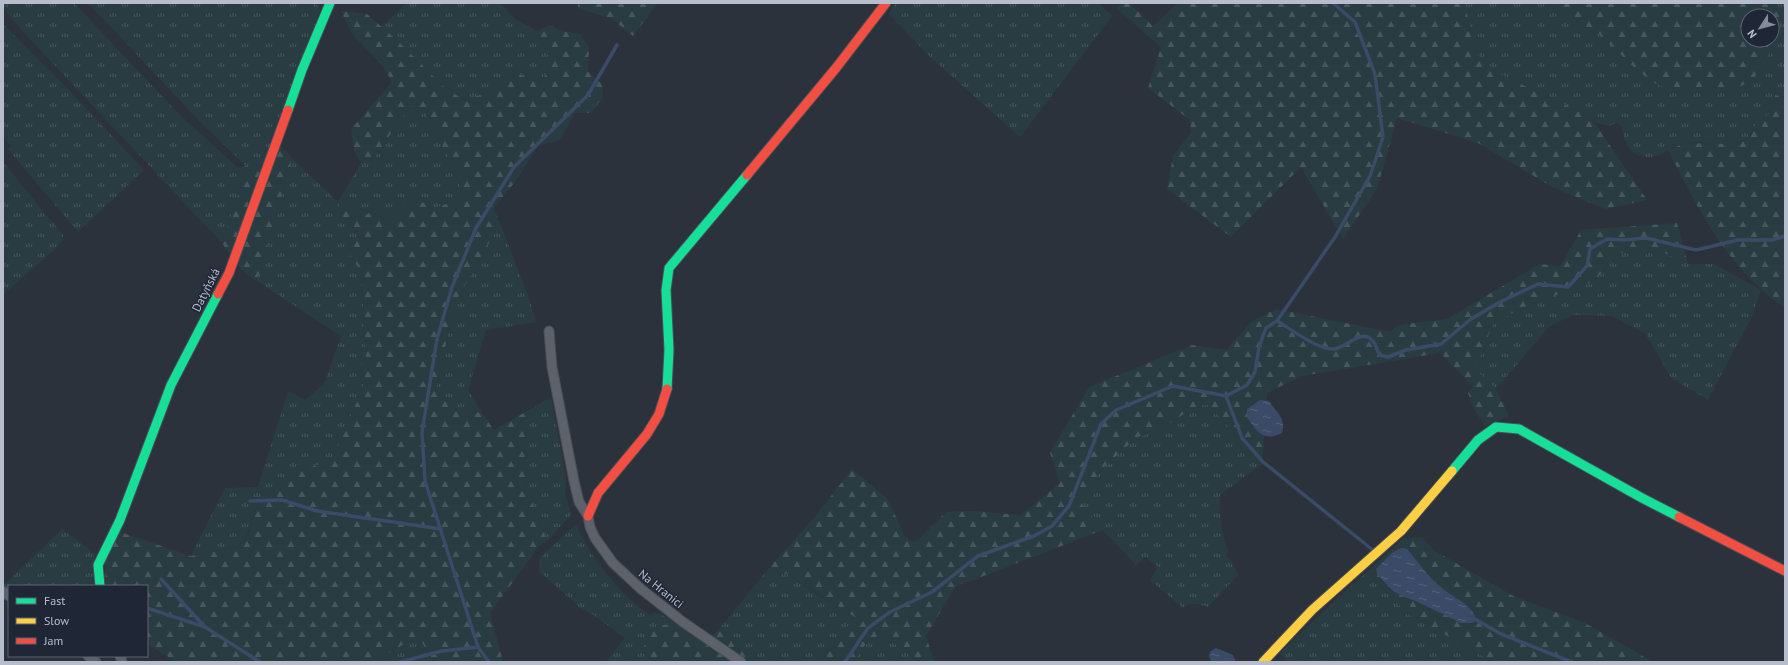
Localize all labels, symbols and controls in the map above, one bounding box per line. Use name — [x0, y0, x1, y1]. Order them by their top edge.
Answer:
north arrow — [1740, 8, 1780, 48]
text: N — [1744, 27, 1760, 41]
street label: Datyňská — [188, 265, 223, 314]
street label: Na Hranici — [636, 566, 687, 611]
legend — [8, 585, 148, 657]
text: Fast — [44, 593, 65, 608]
text: Slow — [44, 613, 69, 628]
text: Jam — [43, 633, 63, 648]

